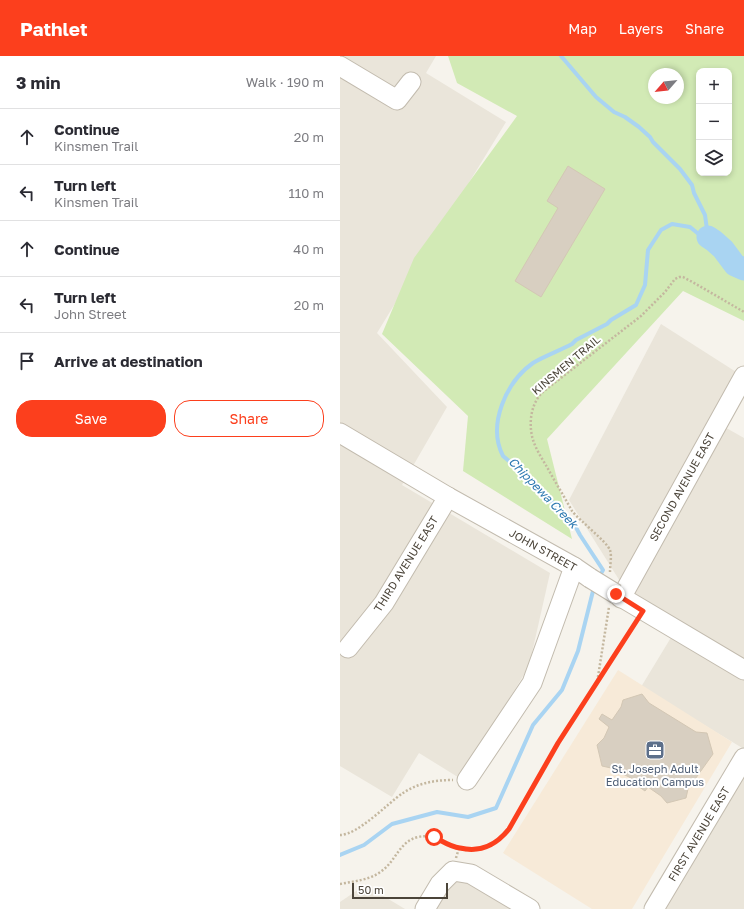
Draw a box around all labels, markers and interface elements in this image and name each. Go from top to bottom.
text: Pathlet [20,17,88,40]
text: Map [568,20,597,37]
text: Layers [619,20,663,37]
text: Share [685,20,724,37]
north arrow [648,68,684,104]
map controls [696,68,732,176]
button: + [696,68,732,104]
text: 3 min [16,72,60,93]
text: Walk · 190 m [246,74,324,90]
button: − [696,104,732,140]
text: Continue [54,120,120,138]
icon: ahead [16,126,38,148]
text: 20 m [294,129,324,145]
text: Kinsmen Trail [54,138,138,154]
button: layers [696,140,732,176]
text: Turn left [54,176,116,194]
icon: left [16,182,38,204]
text: 110 m [289,185,324,201]
text: Kinsmen Trail [54,194,138,210]
icon: ahead [16,238,38,260]
text: Continue [54,240,120,258]
text: 40 m [293,241,324,257]
text: Turn left [54,288,116,306]
icon: left [16,294,38,316]
text: 20 m [294,297,324,313]
text: John Street [54,306,127,322]
street label: KINSMEN TRAIL [529,332,603,397]
icon: arrive [16,350,38,372]
text: Arrive at destination [54,352,203,370]
button: Save [16,400,166,437]
button: Share [174,400,324,437]
street label: SECOND AVENUE EAST [646,430,717,543]
water label: Chippewa Creek [506,454,582,532]
street label: THIRD AVENUE EAST [371,513,440,614]
street label: JOHN STREET [507,526,579,574]
route end [607,585,625,603]
office icon: St. Joseph Adult Education Campus [644,739,666,761]
place label: St. Joseph Adult Education Campus [606,762,704,788]
street label: FIRST AVENUE EAST [665,784,732,883]
route start [425,828,443,846]
scale bar [352,881,448,900]
text: 50 m [358,883,384,896]

